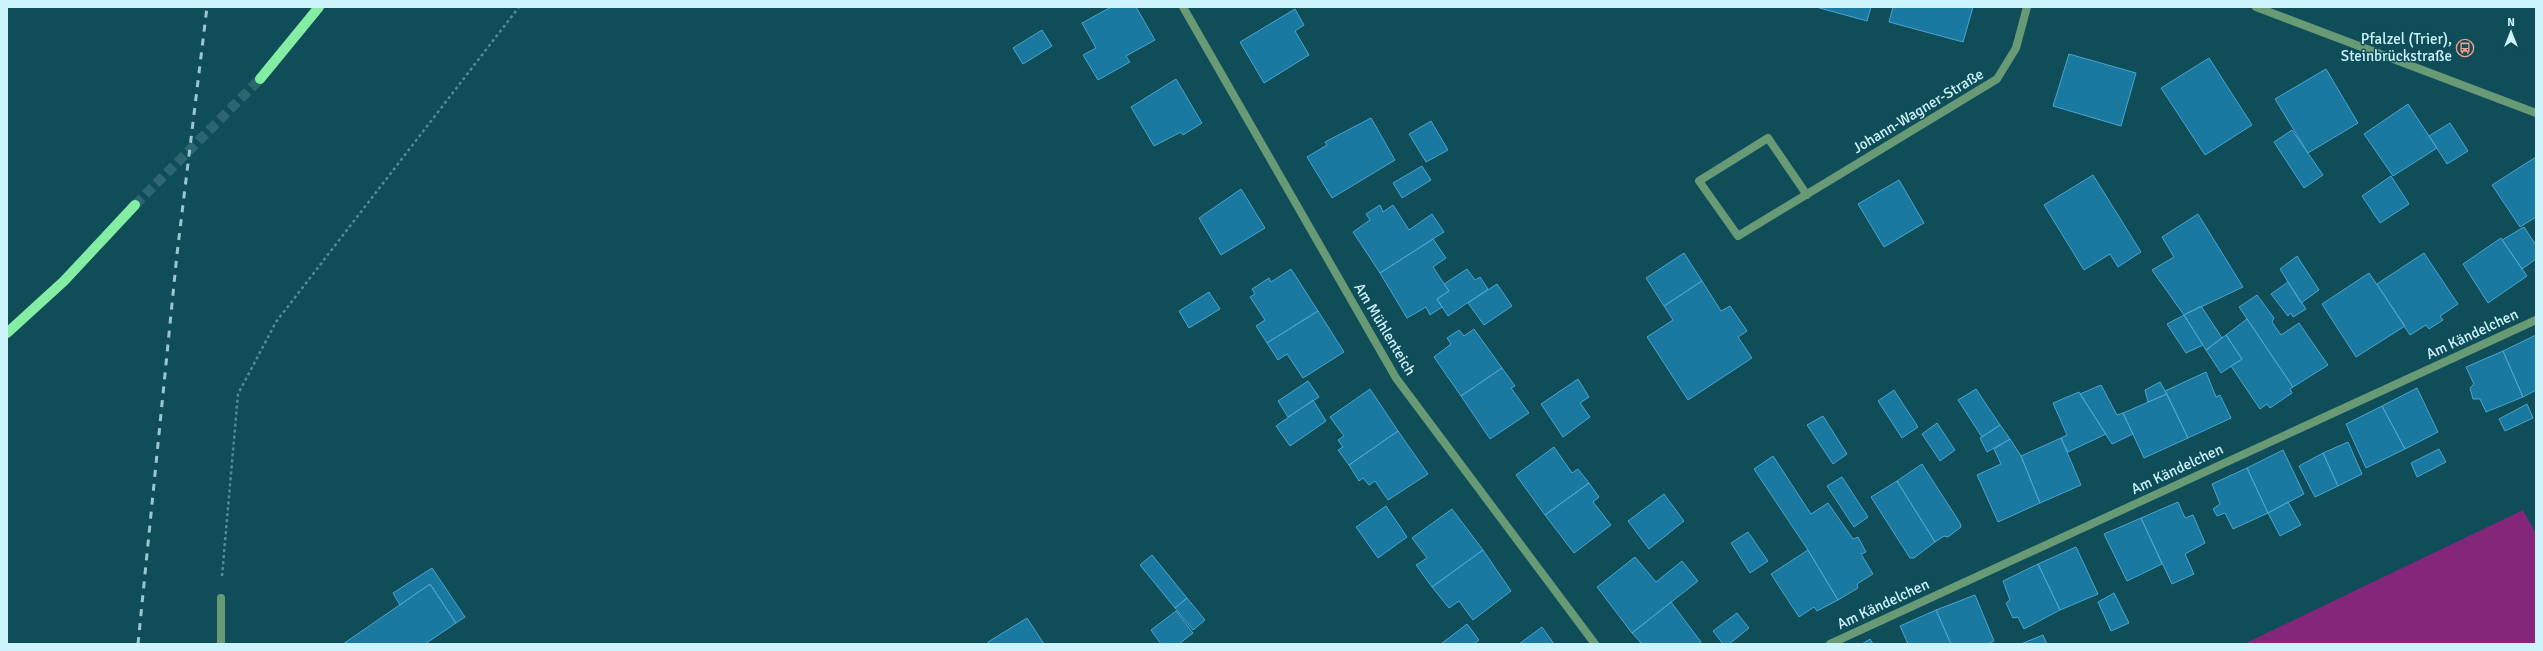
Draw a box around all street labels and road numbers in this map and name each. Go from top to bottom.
street label: Johann-Wagner-Straße [1849,65,1987,157]
street label: Am Mühlenteich [1350,279,1420,379]
street label: Am Kändelchen [2423,305,2521,363]
street label: Am Kändelchen [2128,440,2226,498]
street label: Am Kändelchen [1834,575,1932,633]

